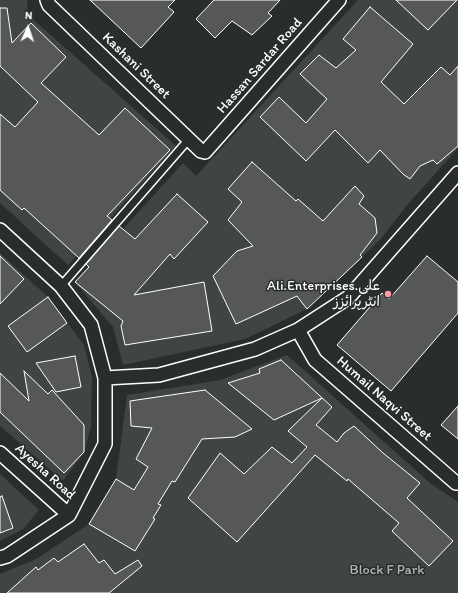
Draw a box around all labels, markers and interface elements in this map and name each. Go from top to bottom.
north arrow [8,8,48,48]
text: N [25,9,33,22]
street label: Hassan Sardar Road [214,15,306,117]
street label: Kashani Street [98,29,174,103]
place label: Ali.Enterprises.علی انٹرپرائزز [267,278,380,310]
marker: Ali.Enterprises.علی انٹرپرائزز [383,289,393,299]
street label: Humail Naqvi Street [333,353,435,445]
street label: Ayesha Road [11,440,79,504]
park label: Block F Park [350,562,424,578]

